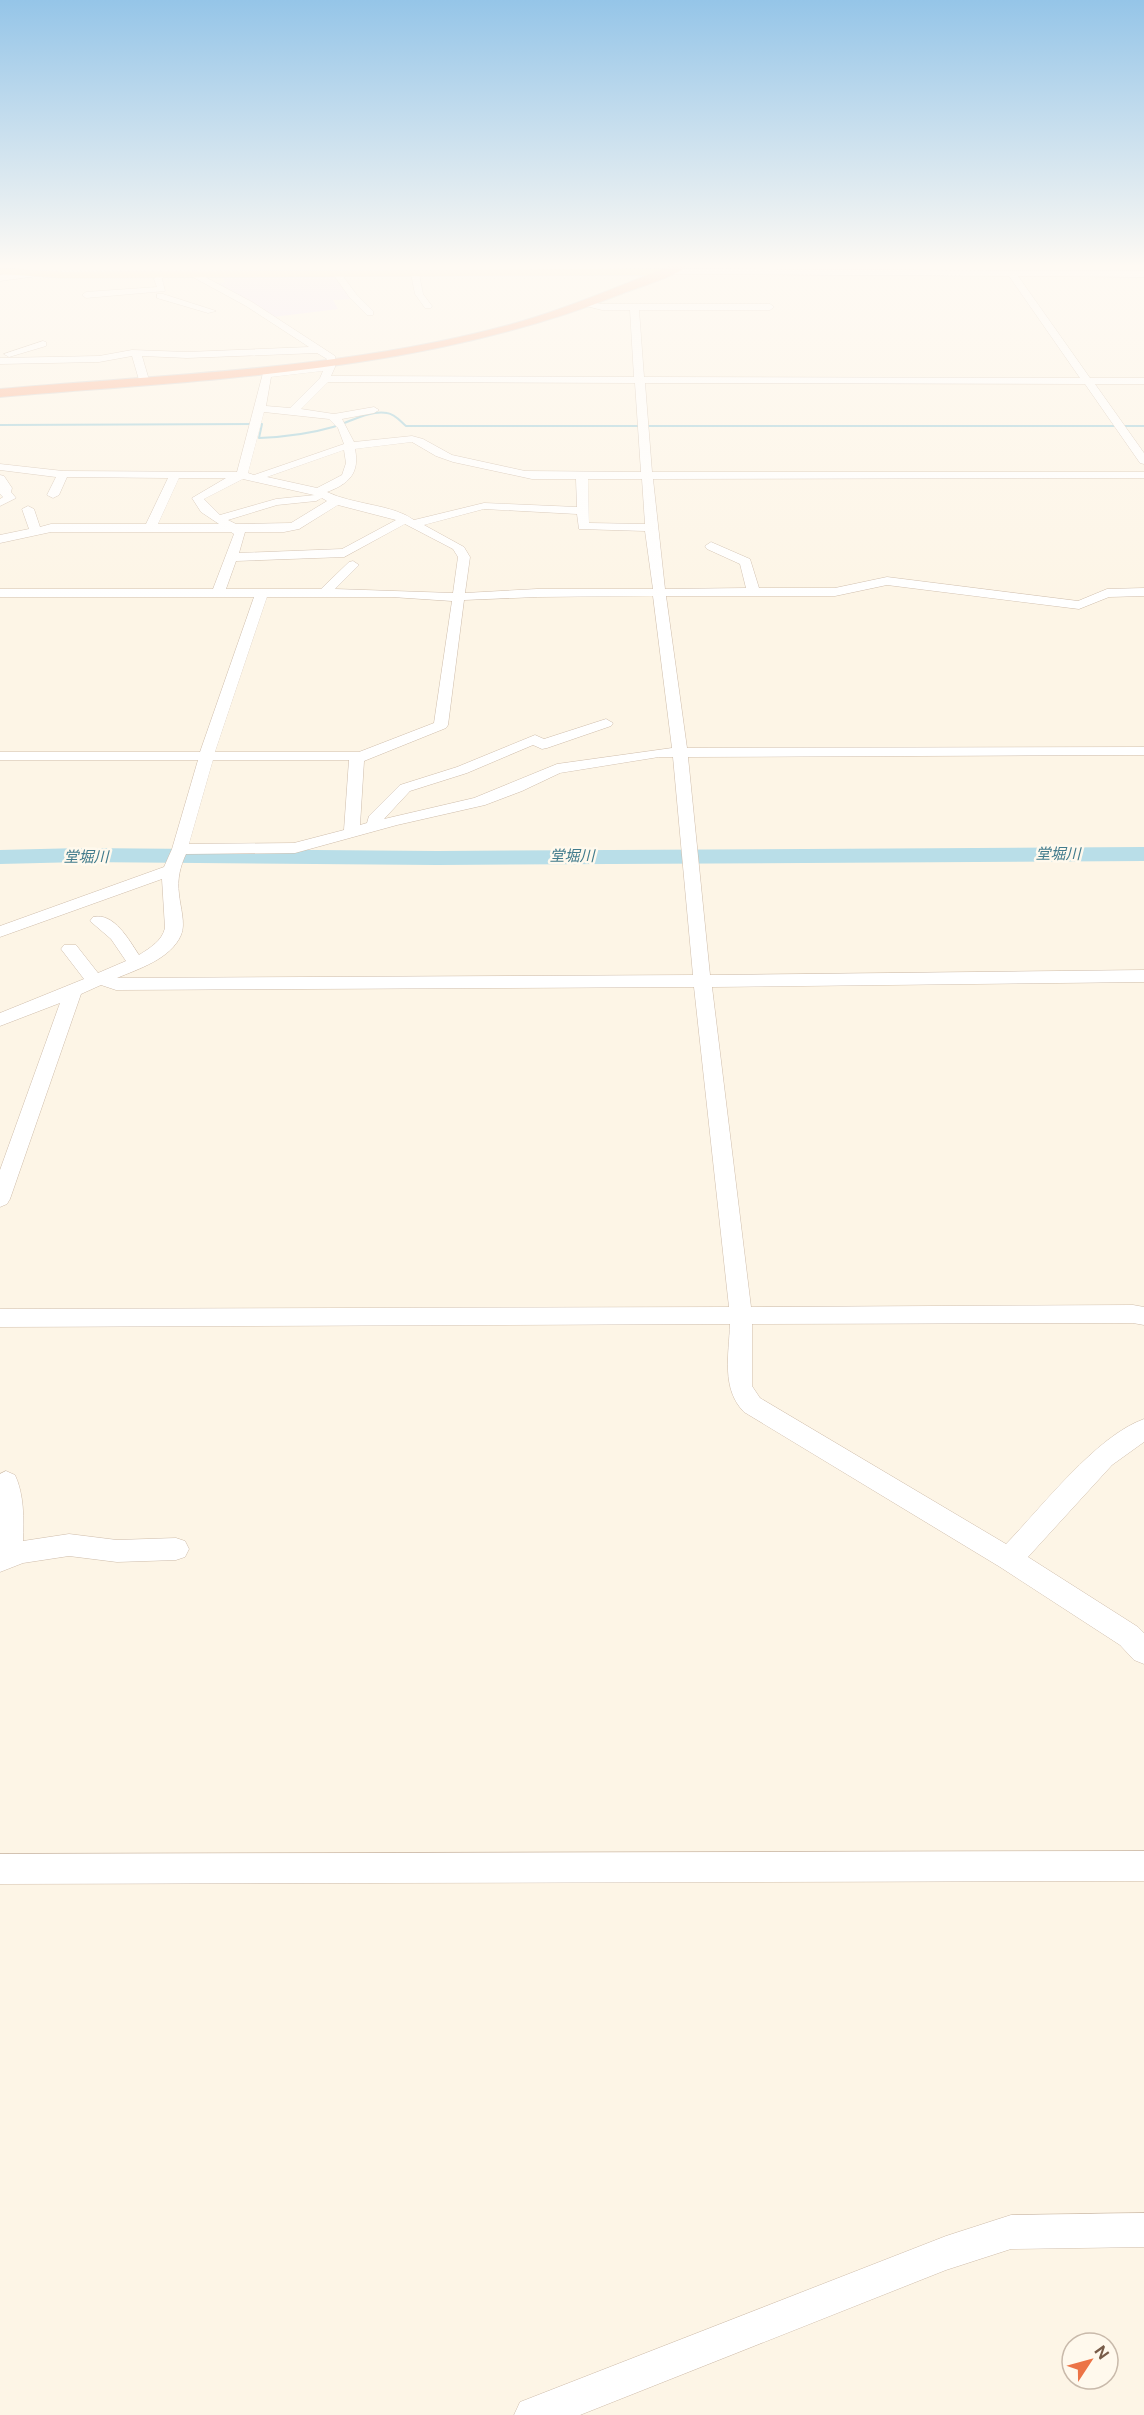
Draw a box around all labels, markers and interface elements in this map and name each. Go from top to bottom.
water label: 堂堀川 [1035,845,1082,862]
water label: 堂堀川 [549,847,596,864]
water label: 堂堀川 [63,848,110,865]
north arrow [1060,2331,1120,2391]
text: N [1090,2342,1113,2363]

